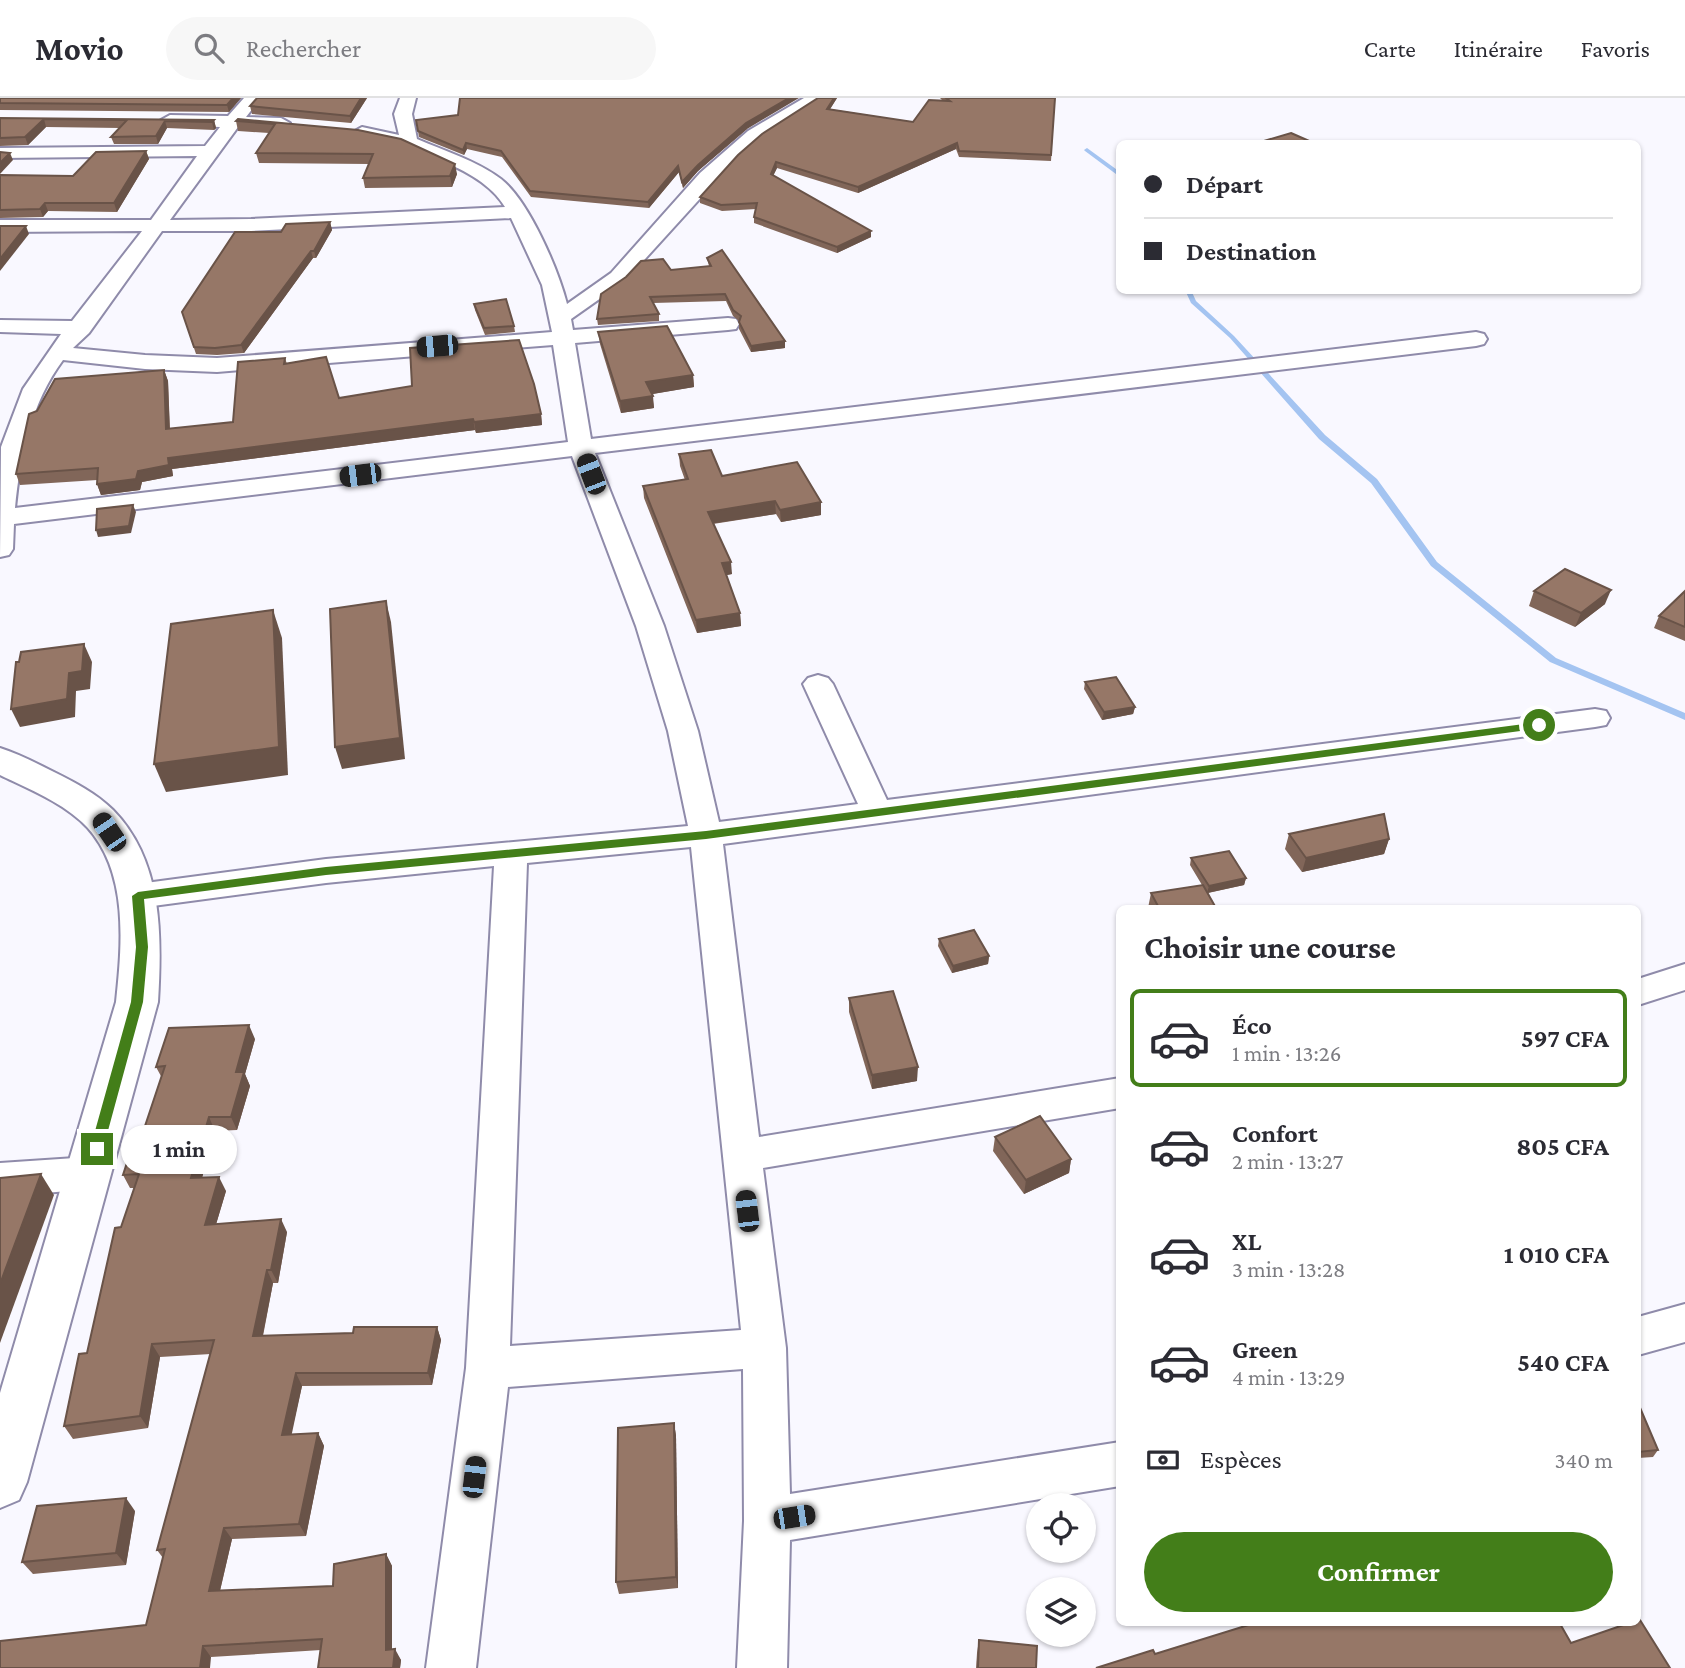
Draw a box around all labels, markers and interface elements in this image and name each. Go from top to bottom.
search box [166,17,656,80]
icon: search [190,29,228,67]
text: Movio [35,30,124,67]
text: Rechercher [246,34,361,63]
text: Carte [1364,35,1416,62]
text: Itinéraire [1454,35,1543,62]
text: Favoris [1581,35,1650,62]
text: Départ [1186,170,1263,199]
text: Destination [1186,237,1317,266]
car [416,334,459,358]
car [574,451,609,497]
car [338,462,383,488]
route start [1523,709,1555,741]
car [89,809,130,855]
text: Choisir une course [1144,929,1396,965]
icon: car [1148,1007,1211,1070]
text: Éco [1232,1011,1272,1040]
text: 597 CFA [1521,1024,1609,1053]
text: 1 min · 13:26 [1232,1040,1341,1066]
icon: car [1148,1115,1211,1178]
text: Confort [1232,1119,1318,1148]
callout: 1 min [122,1124,237,1174]
text: 805 CFA [1516,1132,1609,1161]
route end [81,1133,113,1165]
text: 1 min [153,1136,205,1162]
text: 2 min · 13:27 [1232,1148,1343,1174]
car [735,1189,760,1233]
icon: car [1148,1223,1211,1286]
text: XL [1232,1227,1261,1256]
text: 1 010 CFA [1504,1240,1609,1269]
text: 3 min · 13:28 [1232,1256,1345,1282]
icon: car [1148,1331,1211,1394]
text: Green [1232,1335,1298,1364]
text: 540 CFA [1517,1348,1609,1377]
text: 4 min · 13:29 [1232,1364,1346,1390]
icon: cash [1144,1441,1182,1479]
text: Espèces [1200,1445,1282,1474]
text: 340 m [1555,1447,1613,1473]
car [462,1455,487,1499]
map controls [1026,1493,1096,1647]
button: locate [1026,1493,1096,1563]
car [772,1503,817,1531]
button: Confirmer [1144,1532,1613,1612]
button: layers [1026,1577,1096,1647]

